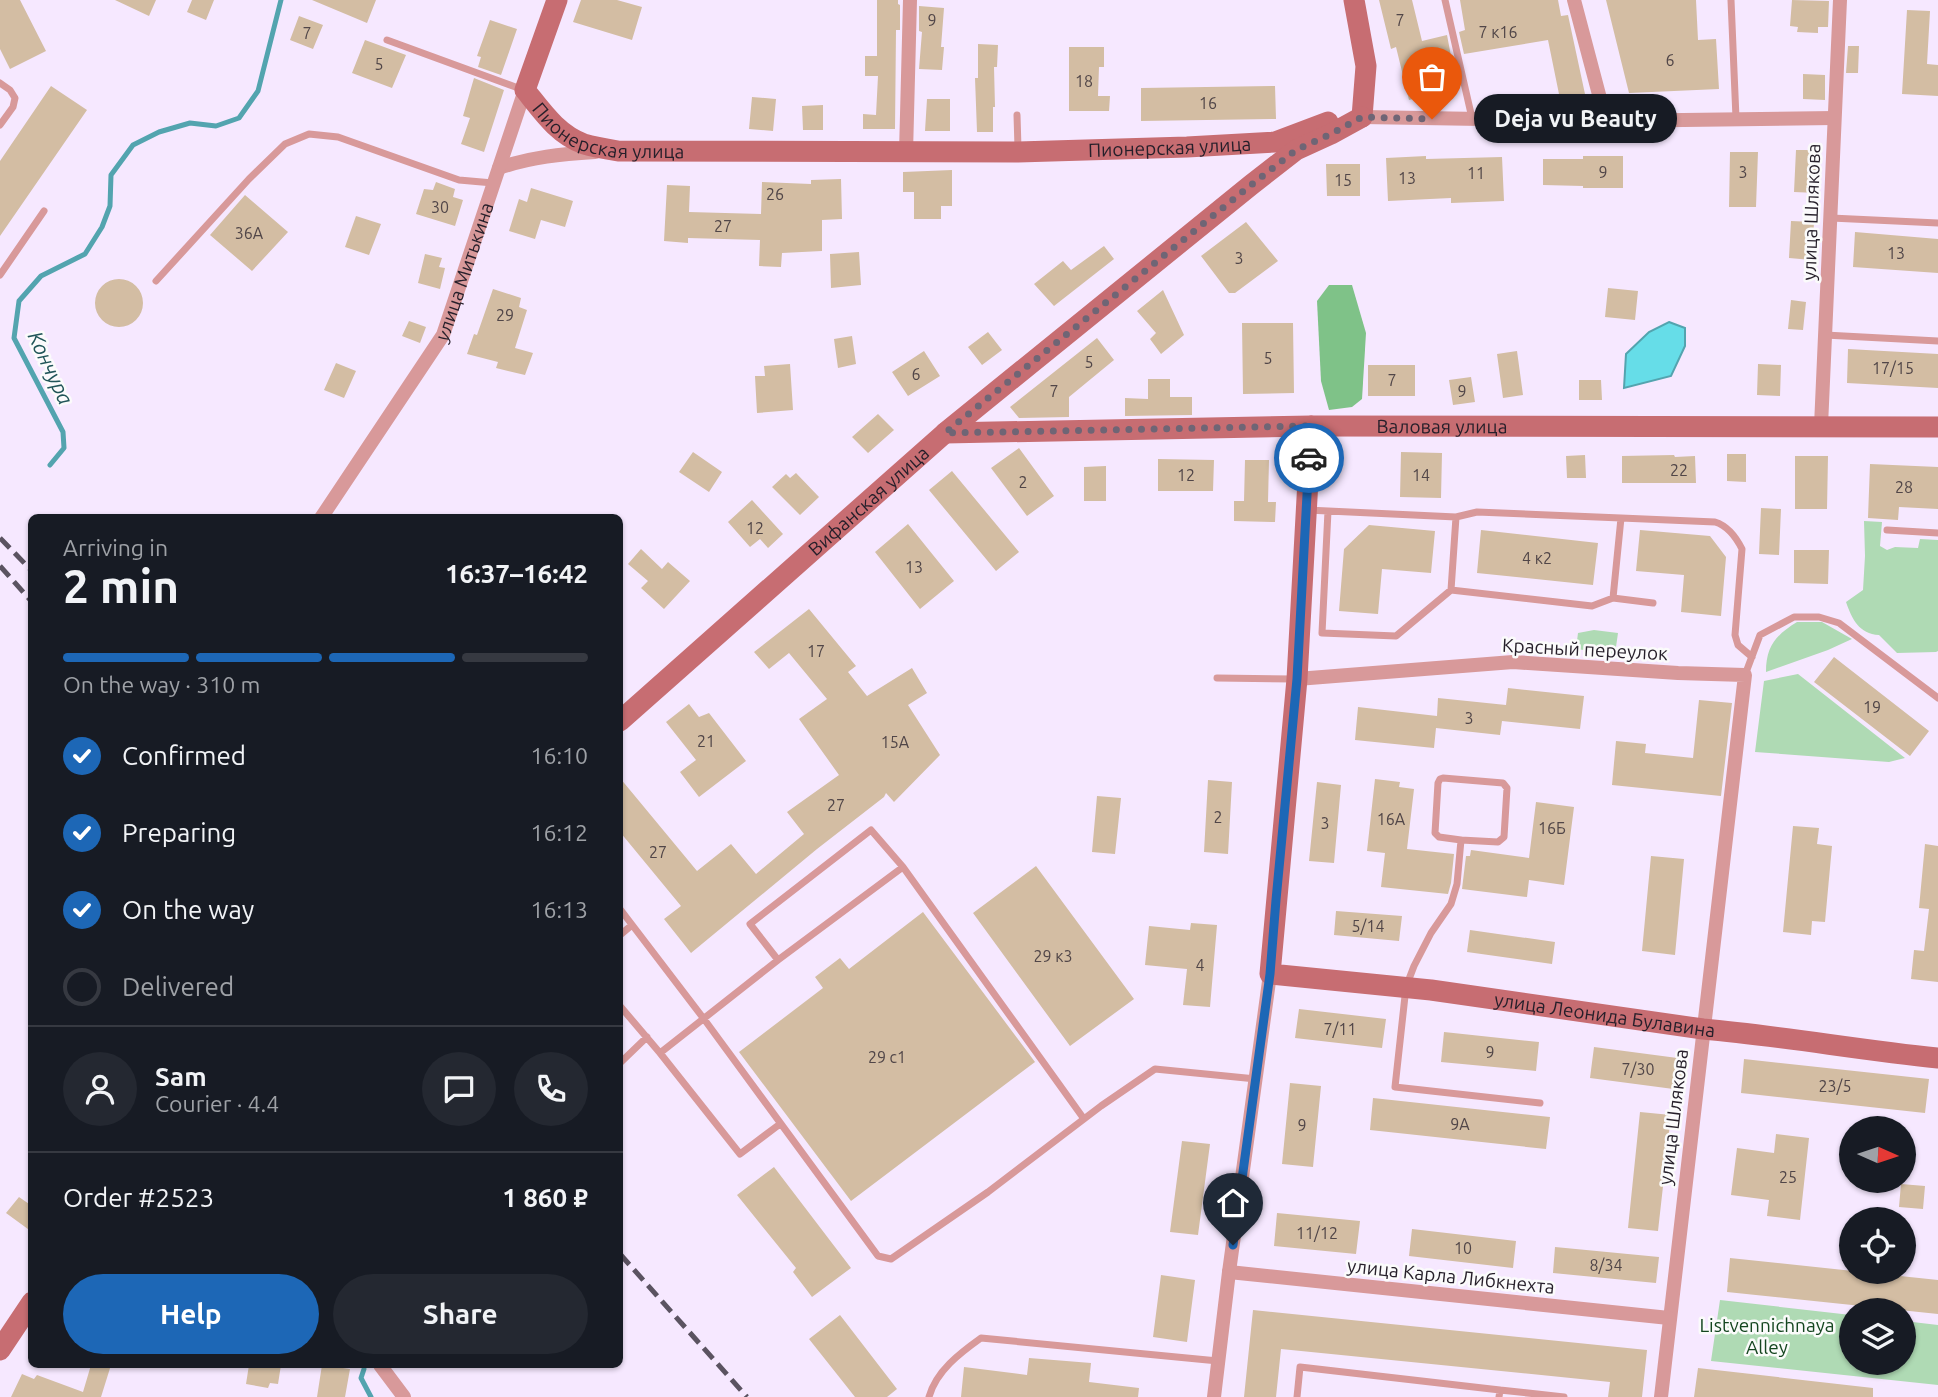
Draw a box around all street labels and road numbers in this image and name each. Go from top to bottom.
street label: Пионерская улица [528,98,684,162]
street label: Пионерская улица [1088,132,1252,161]
street label: улица Шлякова [1798,143,1824,281]
street label: улица Митькина [431,199,498,345]
street label: Валовая улица [1376,415,1507,437]
street label: Вифанская улица [804,442,933,560]
street label: Красный переулок [1502,634,1669,664]
street label: улица Леонида Булавина [1493,988,1716,1041]
street label: улица Шлякова [1654,1048,1692,1186]
street label: улица Карла Либкнехта [1346,1254,1556,1298]

